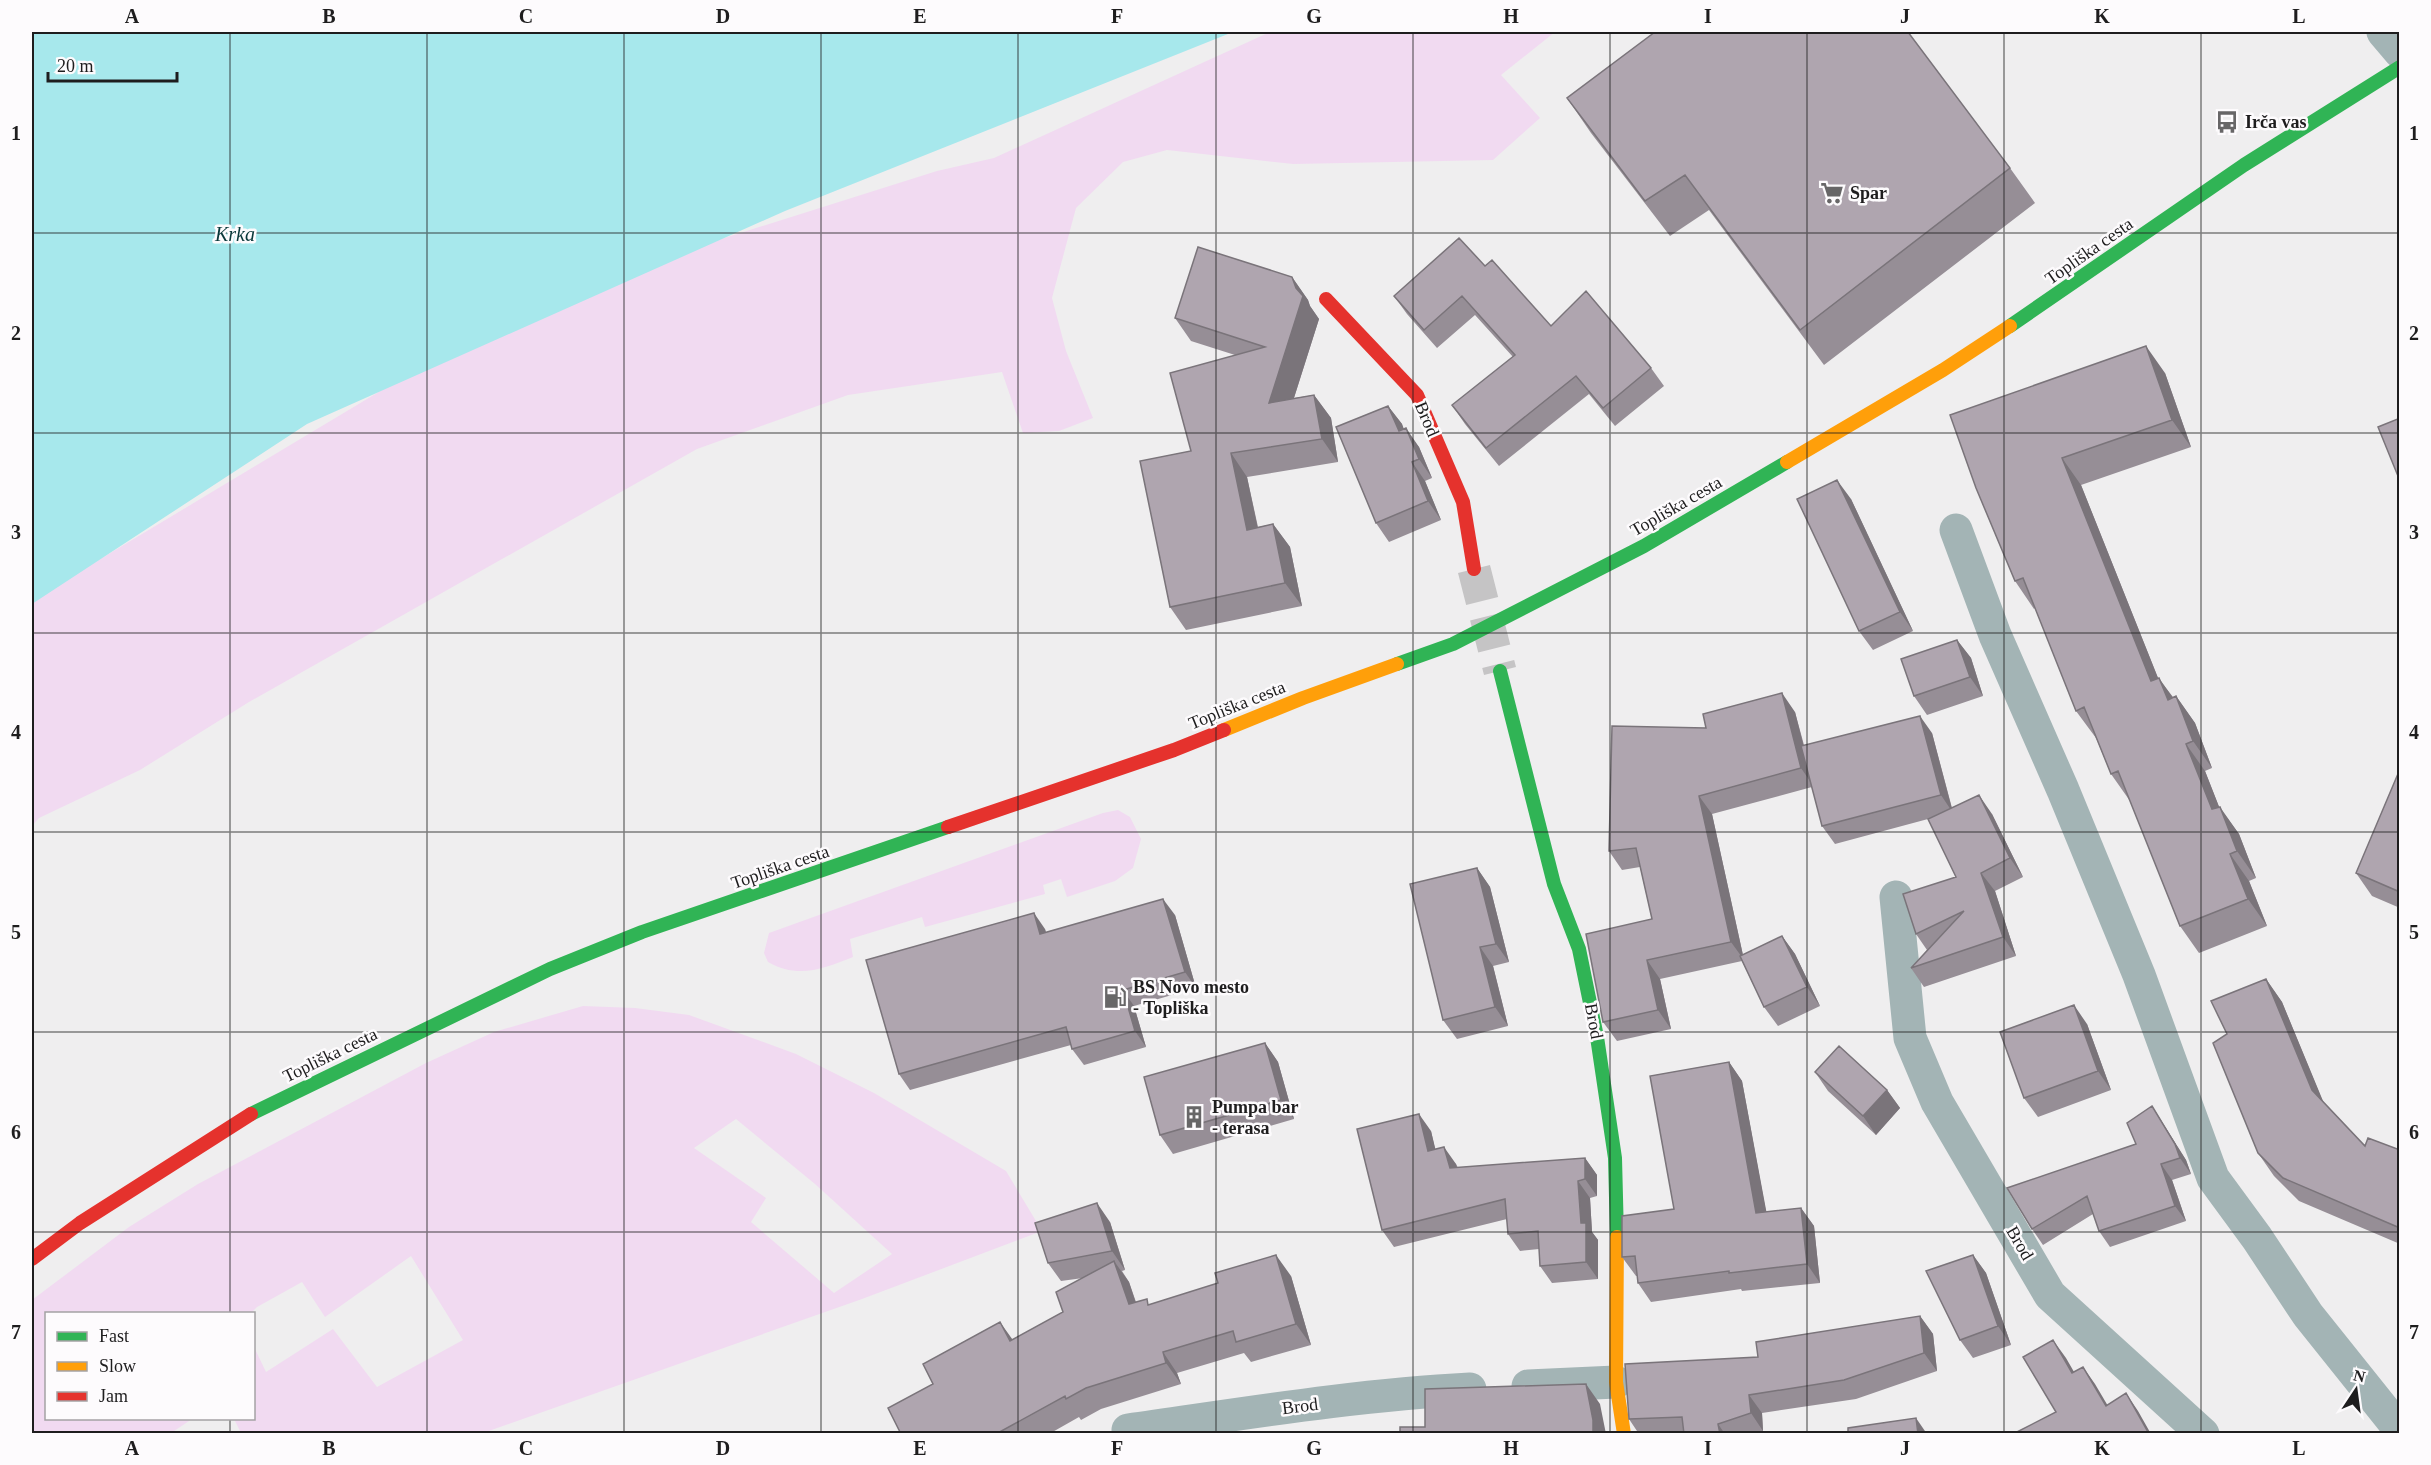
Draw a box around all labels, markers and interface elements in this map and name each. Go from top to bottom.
text: A [125,5,140,27]
text: B [322,5,336,27]
text: C [519,5,533,27]
text: D [716,5,730,27]
text: E [913,5,927,27]
text: F [1111,5,1123,27]
text: G [1306,5,1322,27]
text: H [1503,5,1519,27]
text: I [1704,5,1712,27]
text: J [1900,5,1910,27]
text: K [2094,5,2110,27]
text: L [2292,5,2306,27]
scale bar [48,45,177,83]
text: 20 m [57,56,94,76]
bus stop icon: Irča vas [2214,109,2240,135]
place label: Irča vas [2245,112,2307,132]
text: 1 [11,122,21,144]
text: 1 [2409,122,2419,144]
supermarket icon: Spar [1819,180,1845,206]
place label: Spar [1850,183,1887,203]
street label: Topliška cesta [2041,213,2137,289]
water label: Krka [214,223,255,245]
text: 2 [11,322,21,344]
text: 2 [2409,322,2419,344]
street label: Brod [1411,399,1443,439]
street label: Topliška cesta [1627,472,1725,540]
text: 3 [11,521,21,543]
text: 3 [2409,521,2419,543]
street label: Topliška cesta [1186,677,1288,733]
text: 4 [11,721,21,743]
text: 4 [2409,721,2419,743]
street label: Topliška cesta [728,841,832,893]
text: 5 [11,921,21,943]
text: 5 [2409,921,2419,943]
place label: BS Novo mesto - Topliška [1133,977,1249,1018]
fuel station icon: BS Novo mesto - Topliška [1102,984,1128,1010]
street label: Brod [1581,1001,1607,1041]
street label: Topliška cesta [280,1024,380,1086]
place label: Pumpa bar - terasa [1212,1097,1299,1138]
building icon: Pumpa bar - terasa [1181,1104,1207,1130]
text: 6 [11,1121,21,1143]
text: 6 [2409,1121,2419,1143]
street label: Brod [2002,1222,2038,1264]
legend [45,1312,255,1420]
text: 7 [11,1321,21,1343]
text: 7 [2409,1321,2419,1343]
text: Fast [99,1326,129,1346]
text: Slow [99,1356,136,1376]
north arrow [2326,1360,2386,1420]
text: N [2352,1366,2367,1386]
text: Jam [99,1386,128,1406]
street label: Brod [1281,1394,1319,1418]
text: A [125,1437,140,1459]
text: B [322,1437,336,1459]
text: C [519,1437,533,1459]
text: D [716,1437,730,1459]
text: E [913,1437,927,1459]
text: F [1111,1437,1123,1459]
text: G [1306,1437,1322,1459]
text: H [1503,1437,1519,1459]
text: I [1704,1437,1712,1459]
text: J [1900,1437,1910,1459]
text: K [2094,1437,2110,1459]
text: L [2292,1437,2306,1459]

